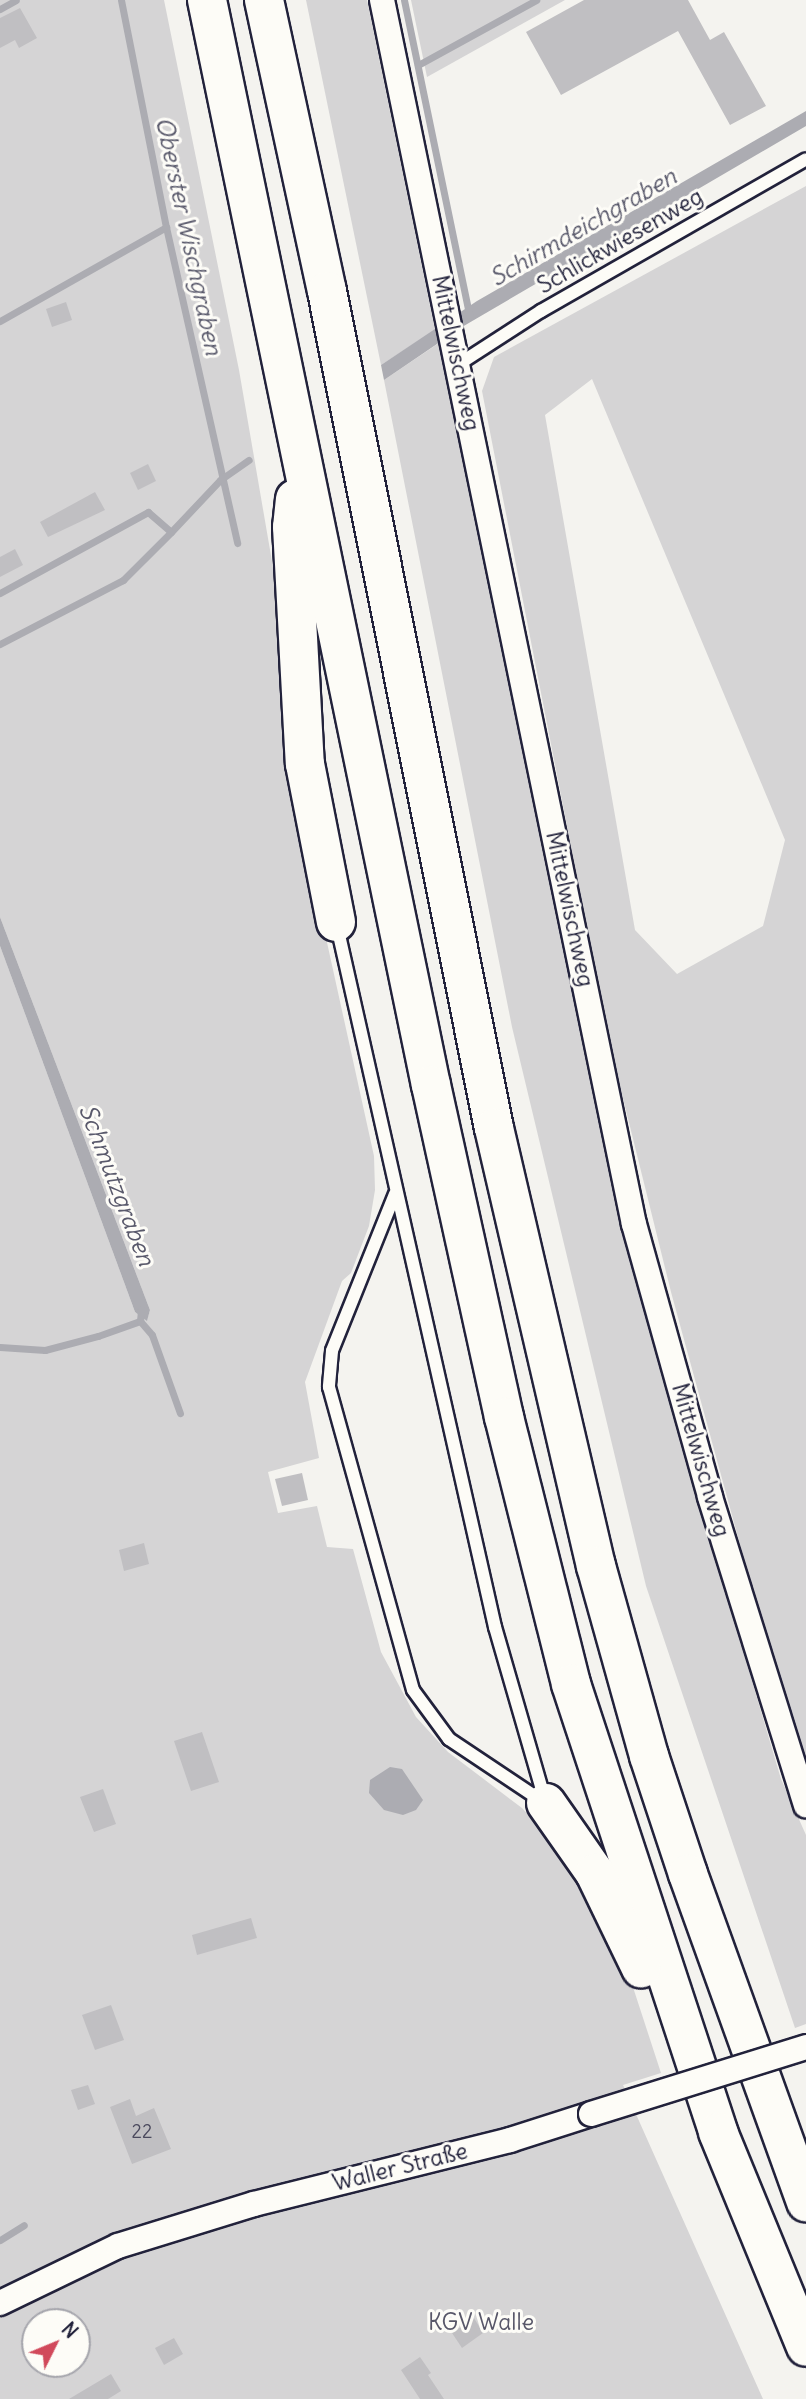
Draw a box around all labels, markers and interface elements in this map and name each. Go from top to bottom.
water label: Oberster Wischgraben [150,114,228,358]
water label: Schirmdeichgraben [485,162,681,292]
street label: Schlickwiesenweg [532,182,708,300]
street label: Mittelwischweg [426,273,486,433]
street label: Mittelwischweg [540,829,600,989]
water label: Schmutzgraben [73,1100,161,1270]
street label: Mittelwischweg [666,1380,736,1540]
house number: 22 [132,2121,152,2143]
street label: Waller Straße [330,2137,470,2197]
north arrow [21,2308,91,2378]
park label: KGV Walle [428,2308,534,2336]
text: N [57,2317,83,2343]

